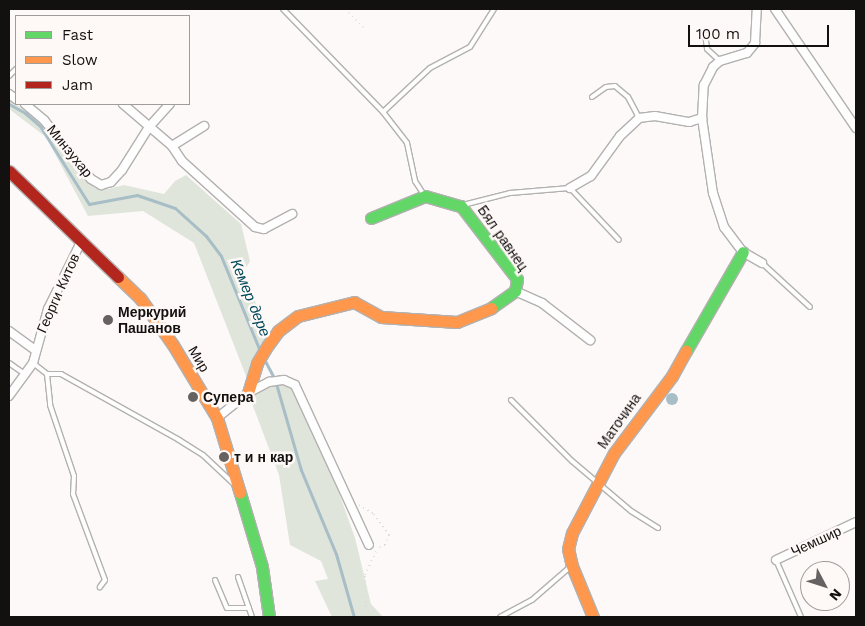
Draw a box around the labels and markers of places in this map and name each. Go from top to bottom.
place label: Меркурий Пашанов [118,304,186,336]
marker: Меркурий Пашанов [102,314,114,326]
place label: Супера [203,389,253,405]
marker: Супера [187,391,199,403]
place label: т и н кар [234,449,293,465]
marker: т и н кар [218,451,230,463]

